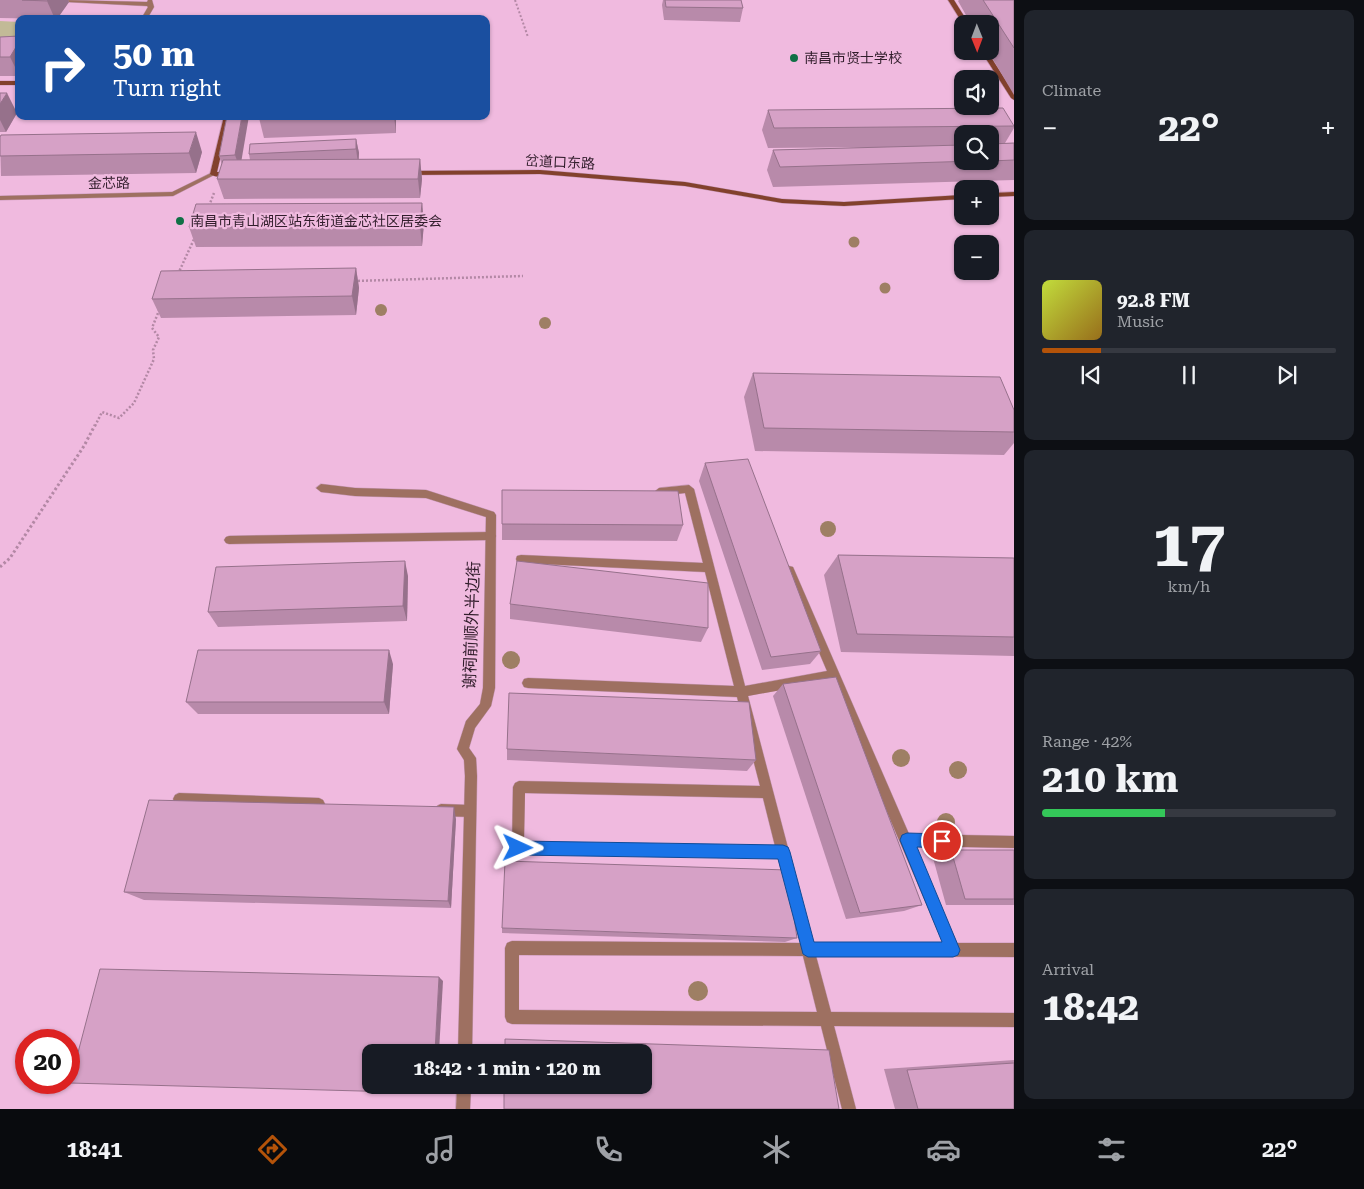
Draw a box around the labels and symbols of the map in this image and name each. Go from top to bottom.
north arrow [954,15,999,60]
place label: 南昌市贤士学校 [804,50,902,66]
marker: 南昌市贤士学校 [788,52,800,64]
street label: 岔道口东路 [525,152,595,172]
street label: 金芯路 [88,175,130,191]
place label: 南昌市青山湖区站东街道金芯社区居委会 [190,213,442,229]
marker: 南昌市青山湖区站东街道金芯社区居委会 [174,215,186,227]
street label: 谢祠前顺外半边街 [460,561,483,689]
pin [921,820,963,862]
position arrow [491,821,543,873]
speed limit sign: 20 [15,1029,80,1094]

